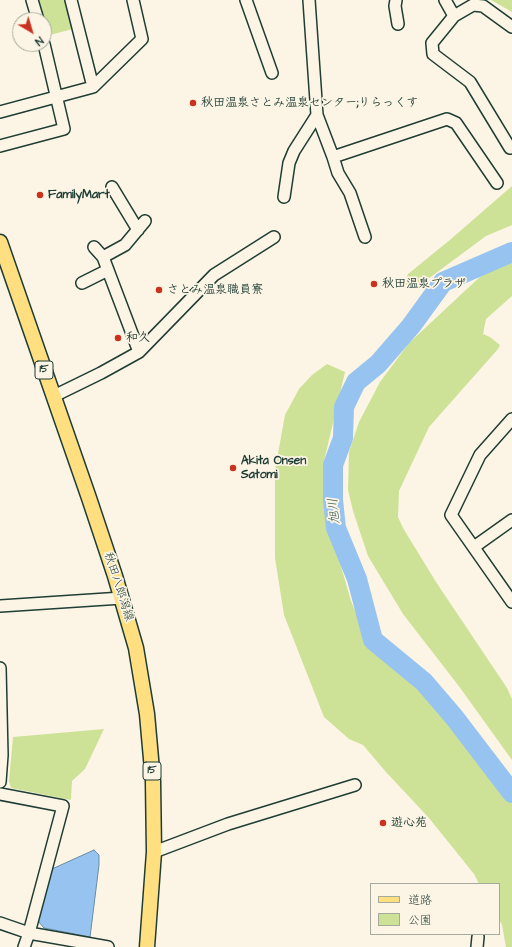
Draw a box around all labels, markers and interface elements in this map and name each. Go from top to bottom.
north arrow [12,12,52,52]
text: N [32,33,46,49]
place label: 秋田温泉さとみ温泉センター;りらっくす [201,96,418,110]
marker: 秋田温泉さとみ温泉センター;りらっくす [188,98,198,108]
place label: FamilyMart [48,188,110,202]
marker: FamilyMart [35,190,45,200]
place label: 秋田温泉プラザ [382,277,466,291]
marker: 秋田温泉プラザ [369,279,379,289]
place label: さとみ温泉職員寮 [167,283,263,297]
marker: さとみ温泉職員寮 [154,285,164,295]
place label: 和久 [126,331,150,345]
marker: 和久 [113,333,123,343]
road number: 15 [35,361,53,379]
place label: Akita Onsen Satomi [241,454,306,482]
marker: Akita Onsen Satomi [228,463,238,473]
water label: 旭川 [326,497,344,525]
street label: 秋田八郎潟線 [100,551,136,623]
road number: 15 [143,762,161,780]
place label: 遊心苑 [391,816,427,830]
marker: 遊心苑 [378,818,388,828]
legend [370,883,500,935]
text: 道路 [408,892,432,909]
text: 公園 [408,912,432,929]

